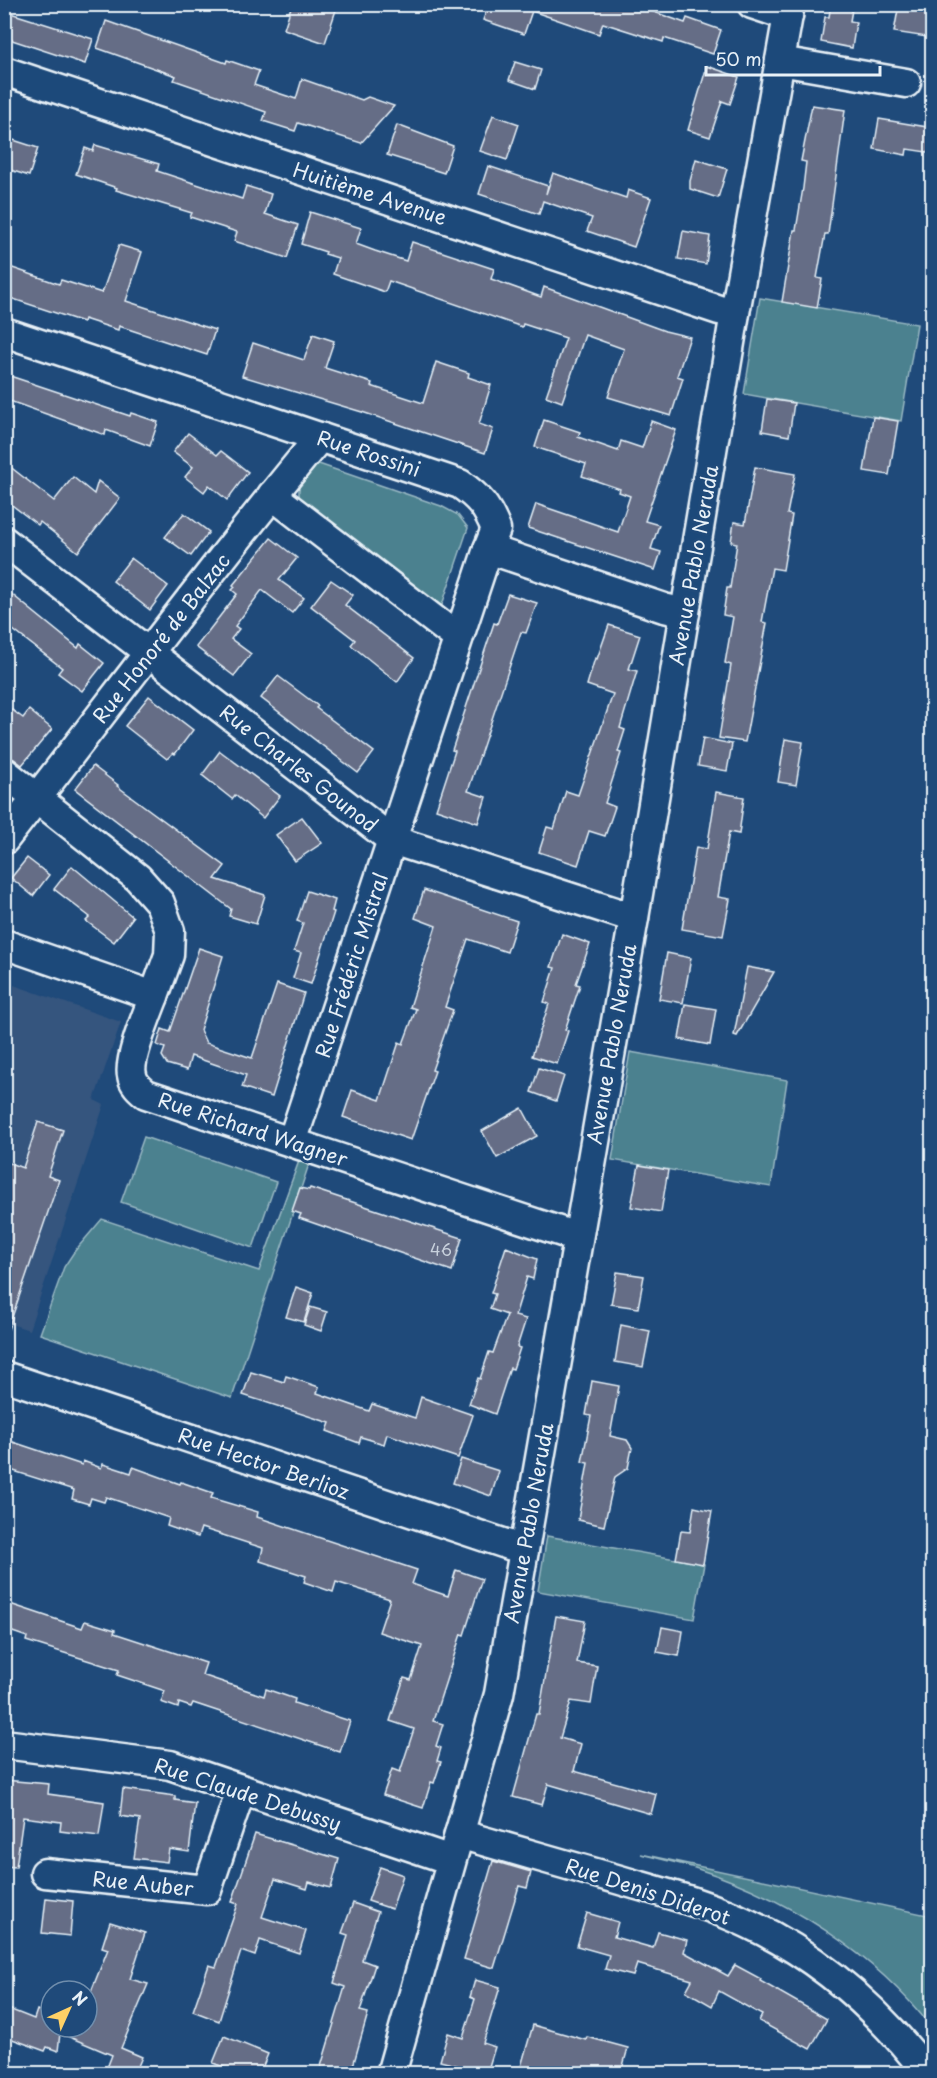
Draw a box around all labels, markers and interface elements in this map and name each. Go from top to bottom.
scale bar [706,39,880,77]
text: 50 m [715,45,762,72]
street label: Huitième Avenue [289,154,451,232]
street label: Rue Rossini [313,422,425,484]
street label: Avenue Pablo Neruda [661,462,726,668]
street label: Rue Honoré de Balzac [85,547,237,729]
street label: Rue Charles Gounod [214,697,384,839]
street label: Rue Frédéric Mistral [307,869,395,1061]
street label: Avenue Pablo Neruda [579,941,644,1147]
street label: Rue Richard Wagner [154,1084,352,1174]
house number: 46 [430,1237,452,1261]
street label: Rue Hector Berlioz [174,1420,354,1506]
street label: Avenue Pablo Neruda [496,1420,561,1626]
street label: Rue Claude Debussy [151,1750,345,1838]
street label: Rue Denis Diderot [562,1850,734,1932]
street label: Rue Auber [91,1863,196,1903]
north arrow [39,1979,99,2039]
text: N [67,1985,93,2011]

